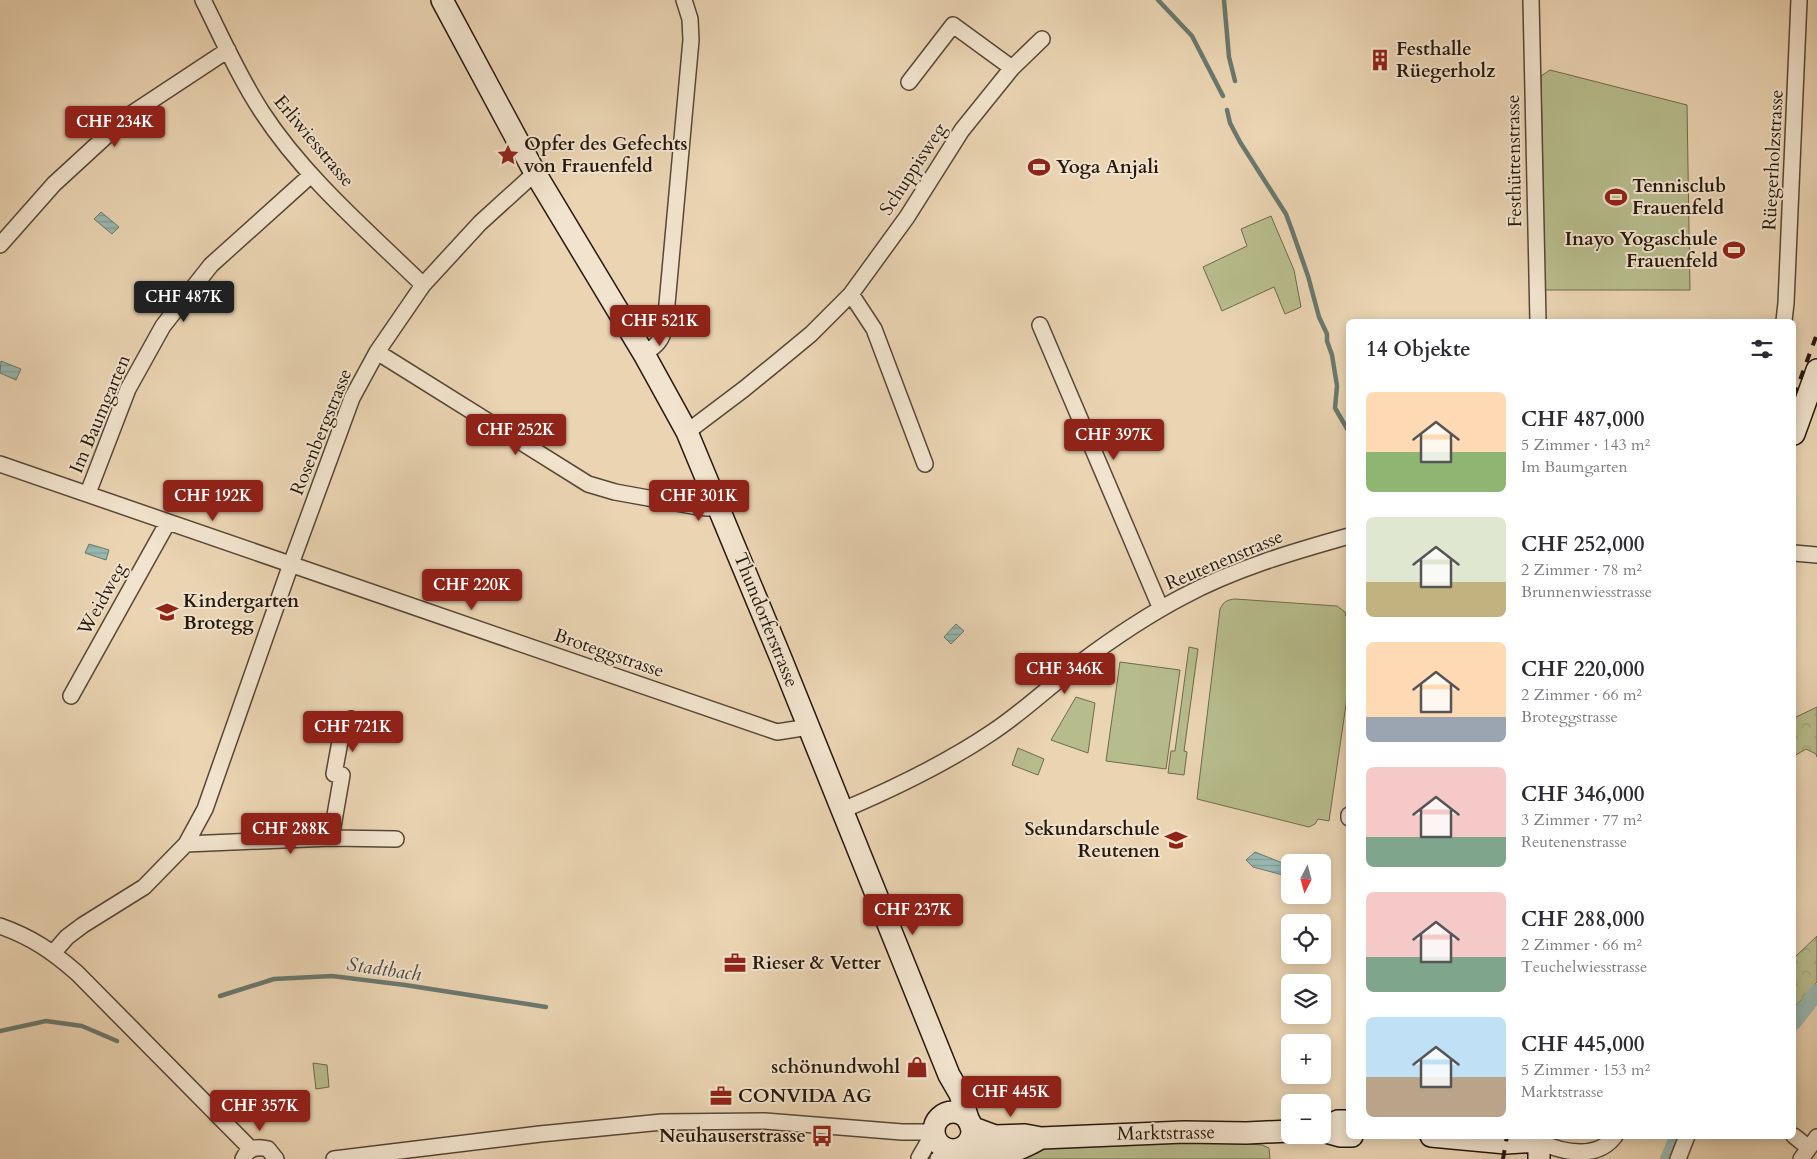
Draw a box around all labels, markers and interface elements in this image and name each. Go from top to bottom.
place label: Festhalle Rüegerholz [1396,36,1496,84]
building icon: Festhalle Rüegerholz [1367,47,1393,73]
street label: Erliwiesstrasse [268,89,360,193]
street label: Rüegerholzstrasse [1756,89,1790,231]
street label: Festhüttenstrasse [1500,94,1528,228]
pin: CHF 234K [63,106,167,148]
text: CHF 234K [76,111,154,133]
street label: Schuppisweg [873,117,953,220]
place label: Opfer des Gefechts von Frauenfeld [524,131,688,179]
place icon: Opfer des Gefechts von Frauenfeld [495,142,521,168]
sports icon: Yoga Anjali [1026,154,1052,180]
place label: Yoga Anjali [1056,154,1159,180]
place label: Tennisclub Frauenfeld [1632,173,1726,221]
sports icon: Tennisclub Frauenfeld [1603,184,1629,210]
place label: Inayo Yogaschule Frauenfeld [1565,226,1718,274]
sports icon: Inayo Yogaschule Frauenfeld [1721,237,1747,263]
pin: CHF 487K [132,280,236,323]
text: CHF 487K [145,286,223,308]
pin: CHF 521K [608,304,712,347]
text: CHF 521K [621,310,699,332]
text: 14 Objekte [1366,335,1471,364]
icon: filters [1748,335,1776,363]
street label: Im Baumgarten [63,351,137,477]
street label: Rosenbergstrasse [284,365,358,499]
text: CHF 487,000 [1521,405,1645,434]
icon: home [1406,412,1466,472]
pin: CHF 252K [464,414,568,456]
pin: CHF 397K [1062,418,1166,461]
text: CHF 252K [477,419,555,441]
text: CHF 397K [1075,424,1153,446]
text: 5 Zimmer · 143 m² [1521,434,1650,456]
text: Im Baumgarten [1521,456,1628,478]
pin: CHF 192K [161,480,265,522]
pin: CHF 301K [647,480,751,522]
text: CHF 192K [174,485,252,507]
text: CHF 301K [660,485,738,507]
street label: Reutenenstrasse [1161,523,1287,597]
text: CHF 252,000 [1521,530,1645,559]
icon: home [1406,537,1466,597]
street label: Thundorferstrasse [727,549,805,691]
street label: Weidweg [71,558,133,641]
text: 2 Zimmer · 78 m² [1521,559,1642,581]
pin: CHF 220K [420,568,524,611]
text: CHF 220K [433,574,511,596]
text: Brunnenwiesstrasse [1521,581,1652,603]
place label: Kindergarten Brotegg [183,588,300,636]
school or university icon: Kindergarten Brotegg [154,599,180,625]
street label: Broteggstrasse [550,622,668,684]
pin: CHF 346K [1013,652,1117,695]
text: CHF 220,000 [1521,655,1645,684]
text: CHF 346K [1026,658,1104,680]
icon: home [1406,662,1466,722]
text: 2 Zimmer · 66 m² [1521,684,1642,706]
text: Broteggstrasse [1521,706,1618,728]
pin: CHF 721K [301,710,405,753]
text: CHF 721K [314,716,392,738]
text: CHF 346,000 [1521,780,1645,809]
icon: home [1406,787,1466,847]
text: 3 Zimmer · 77 m² [1521,809,1642,831]
pin: CHF 288K [239,812,343,855]
place label: Sekundarschule Reutenen [1024,816,1161,864]
text: CHF 288K [252,818,330,840]
school or university icon: Sekundarschule Reutenen [1163,827,1189,853]
text: Reutenenstrasse [1521,831,1627,853]
north arrow [1281,854,1331,904]
map controls [1281,854,1331,1144]
pin: CHF 237K [861,894,965,936]
text: CHF 237K [874,899,952,921]
text: CHF 288,000 [1521,905,1645,934]
icon: home [1406,912,1466,972]
button: locate [1281,914,1331,964]
text: 2 Zimmer · 66 m² [1521,934,1642,956]
water label: Stadtbach [345,950,423,988]
office icon: Rieser & Vetter [722,950,748,976]
place label: Rieser & Vetter [752,950,881,976]
text: Teuchelwiesstrasse [1521,956,1647,978]
button: layers [1281,974,1331,1024]
text: CHF 445,000 [1521,1030,1645,1059]
button: + [1281,1034,1331,1084]
icon: home [1406,1037,1466,1097]
place label: schönundwohl [771,1054,900,1080]
shop icon: schönundwohl [904,1054,930,1080]
text: 5 Zimmer · 153 m² [1521,1059,1650,1081]
pin: CHF 445K [959,1076,1063,1118]
text: CHF 445K [972,1081,1050,1103]
text: Marktstrasse [1521,1081,1604,1103]
office icon: CONVIDA AG [708,1083,734,1109]
place label: CONVIDA AG [738,1083,872,1109]
pin: CHF 357K [208,1090,312,1132]
button: − [1281,1094,1331,1144]
text: CHF 357K [221,1095,299,1117]
street label: Marktstrasse [1117,1119,1215,1147]
place label: Neuhauserstrasse [659,1123,806,1149]
bus stop icon: Neuhauserstrasse [809,1123,835,1149]

